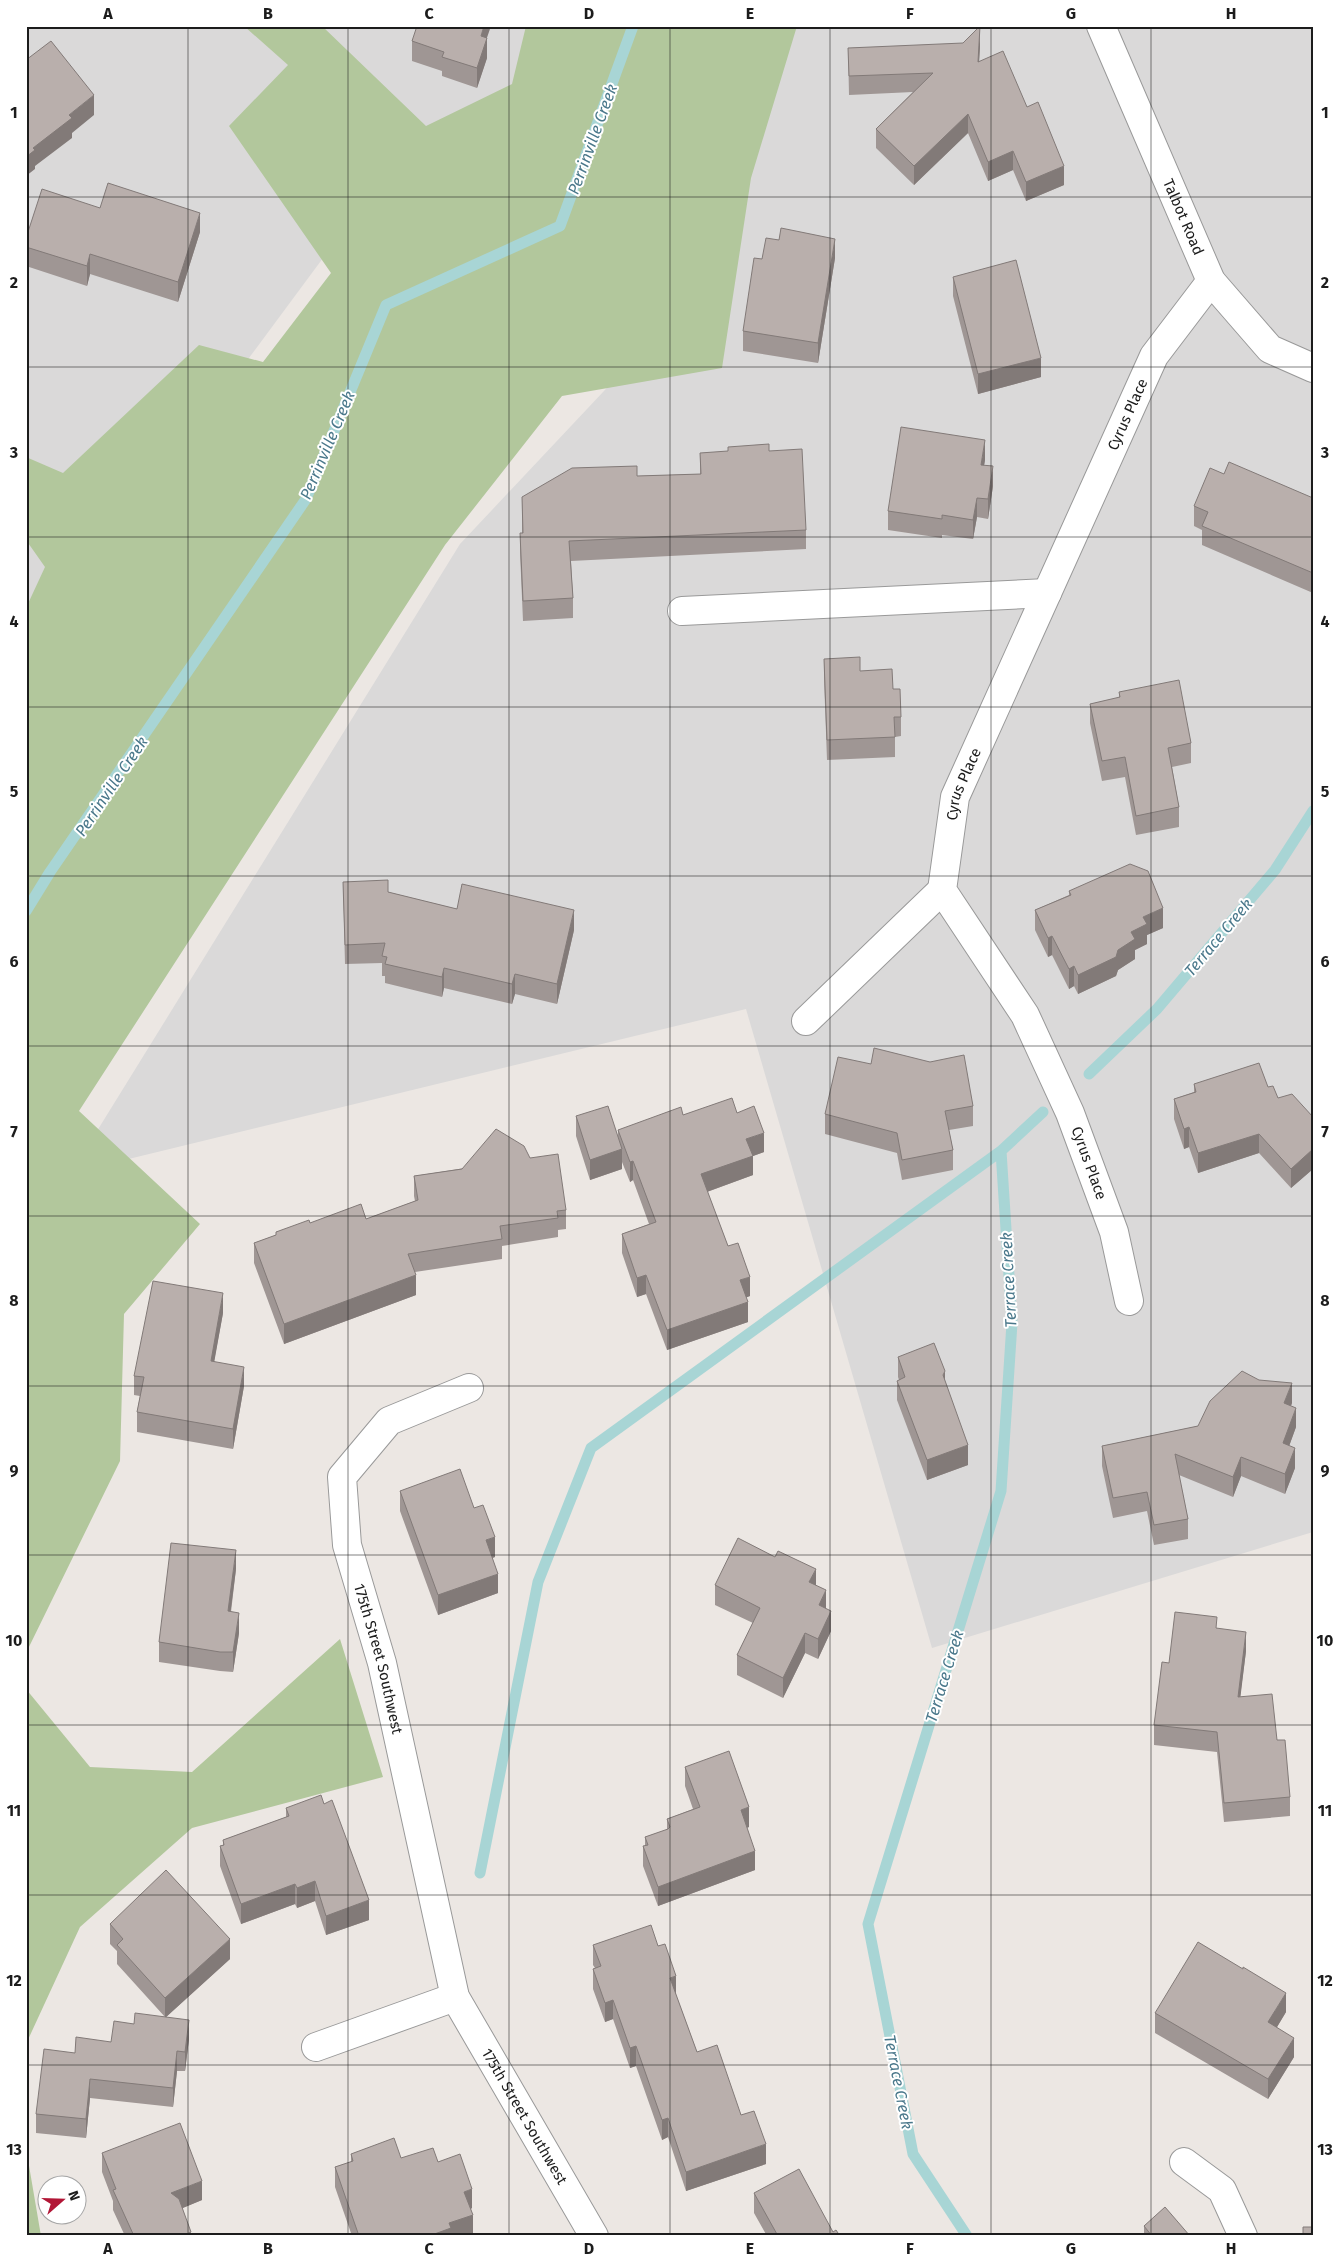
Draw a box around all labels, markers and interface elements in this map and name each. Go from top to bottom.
text: A [102,4,113,23]
text: B [263,4,273,23]
text: C [424,4,434,23]
text: D [584,4,594,23]
text: E [746,4,754,23]
text: F [906,4,914,23]
text: G [1066,4,1076,23]
text: H [1226,4,1236,23]
water label: Perrinville Creek [564,81,621,197]
text: 1 [10,103,18,122]
text: 1 [1321,103,1329,122]
street label: Talbot Road [1159,176,1208,258]
text: 2 [10,273,18,292]
text: 2 [1321,273,1329,292]
street label: Cyrus Place [1104,376,1152,453]
water label: Perrinville Creek [296,388,359,502]
text: 3 [9,443,18,462]
text: 3 [1320,443,1329,462]
text: 4 [9,612,19,631]
text: 4 [1320,612,1330,631]
water label: Perrinville Creek [71,733,152,840]
street label: Cyrus Place [943,745,985,822]
text: 5 [10,782,19,801]
text: 5 [1321,782,1330,801]
water label: Terrace Creek [1180,894,1257,980]
text: 6 [9,952,19,971]
text: 6 [1320,952,1330,971]
text: 7 [10,1122,18,1141]
text: 7 [1321,1122,1329,1141]
street label: Cyrus Place [1067,1124,1111,1202]
water label: Terrace Creek [996,1232,1020,1328]
text: 8 [9,1291,19,1310]
text: 8 [1320,1291,1330,1310]
text: 9 [10,1461,19,1480]
text: 9 [1321,1461,1330,1480]
street label: 175th Street Southwest [350,1582,406,1736]
water label: Terrace Creek [921,1627,968,1725]
text: 10 [6,1631,22,1650]
text: 10 [1317,1631,1333,1650]
text: 11 [7,1801,21,1820]
text: 11 [1318,1801,1332,1820]
text: 12 [6,1971,22,1990]
text: 12 [1317,1971,1333,1990]
water label: Terrace Creek [880,2033,917,2131]
street label: 175th Street Southwest [478,2045,571,2188]
text: 13 [6,2140,22,2159]
text: 13 [1317,2140,1333,2159]
north arrow [38,2174,88,2224]
text: N [64,2188,83,2203]
text: A [102,2239,113,2258]
text: B [263,2239,273,2258]
text: C [424,2239,434,2258]
text: D [584,2239,594,2258]
text: E [746,2239,754,2258]
text: F [906,2239,914,2258]
text: G [1066,2239,1076,2258]
text: H [1226,2239,1236,2258]

